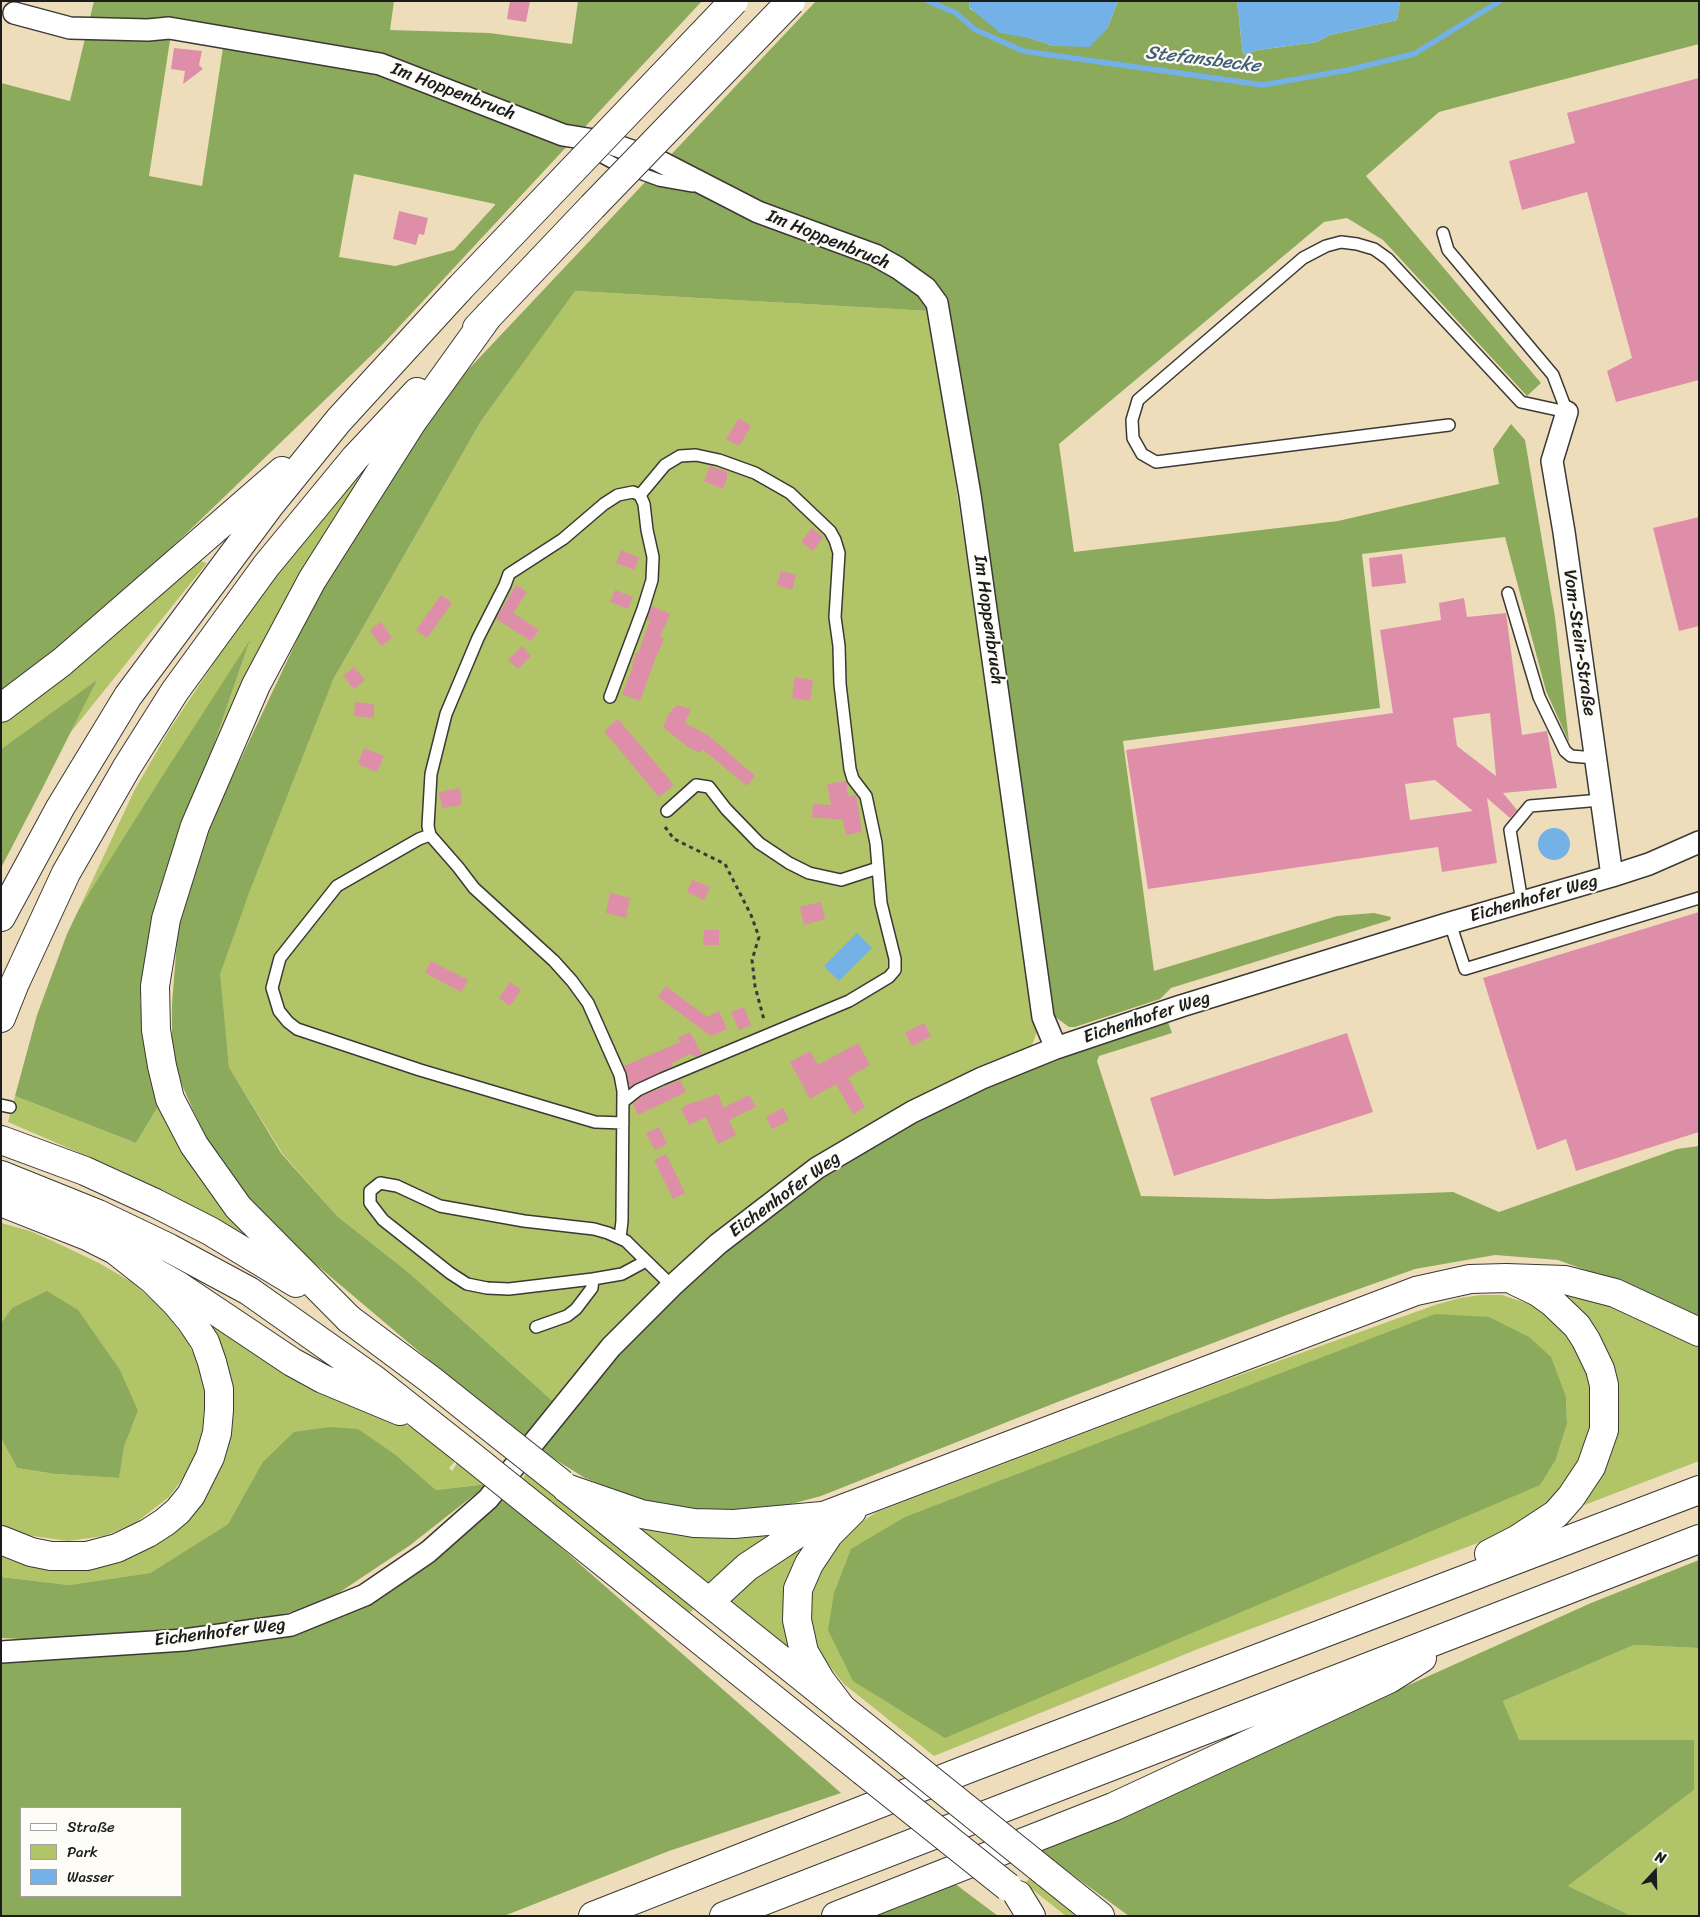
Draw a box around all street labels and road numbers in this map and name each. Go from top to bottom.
street label: Im Hoppenbruch [388,58,518,126]
street label: Im Hoppenbruch [763,205,893,275]
street label: Im Hoppenbruch [968,554,1008,686]
street label: Vom-Stein-Straße [1558,568,1600,718]
street label: Eichenhofer Weg [1468,870,1600,928]
street label: Eichenhofer Weg [1081,987,1213,1049]
street label: Eichenhofer Weg [725,1147,845,1243]
street label: Eichenhofer Weg [153,1614,287,1652]

